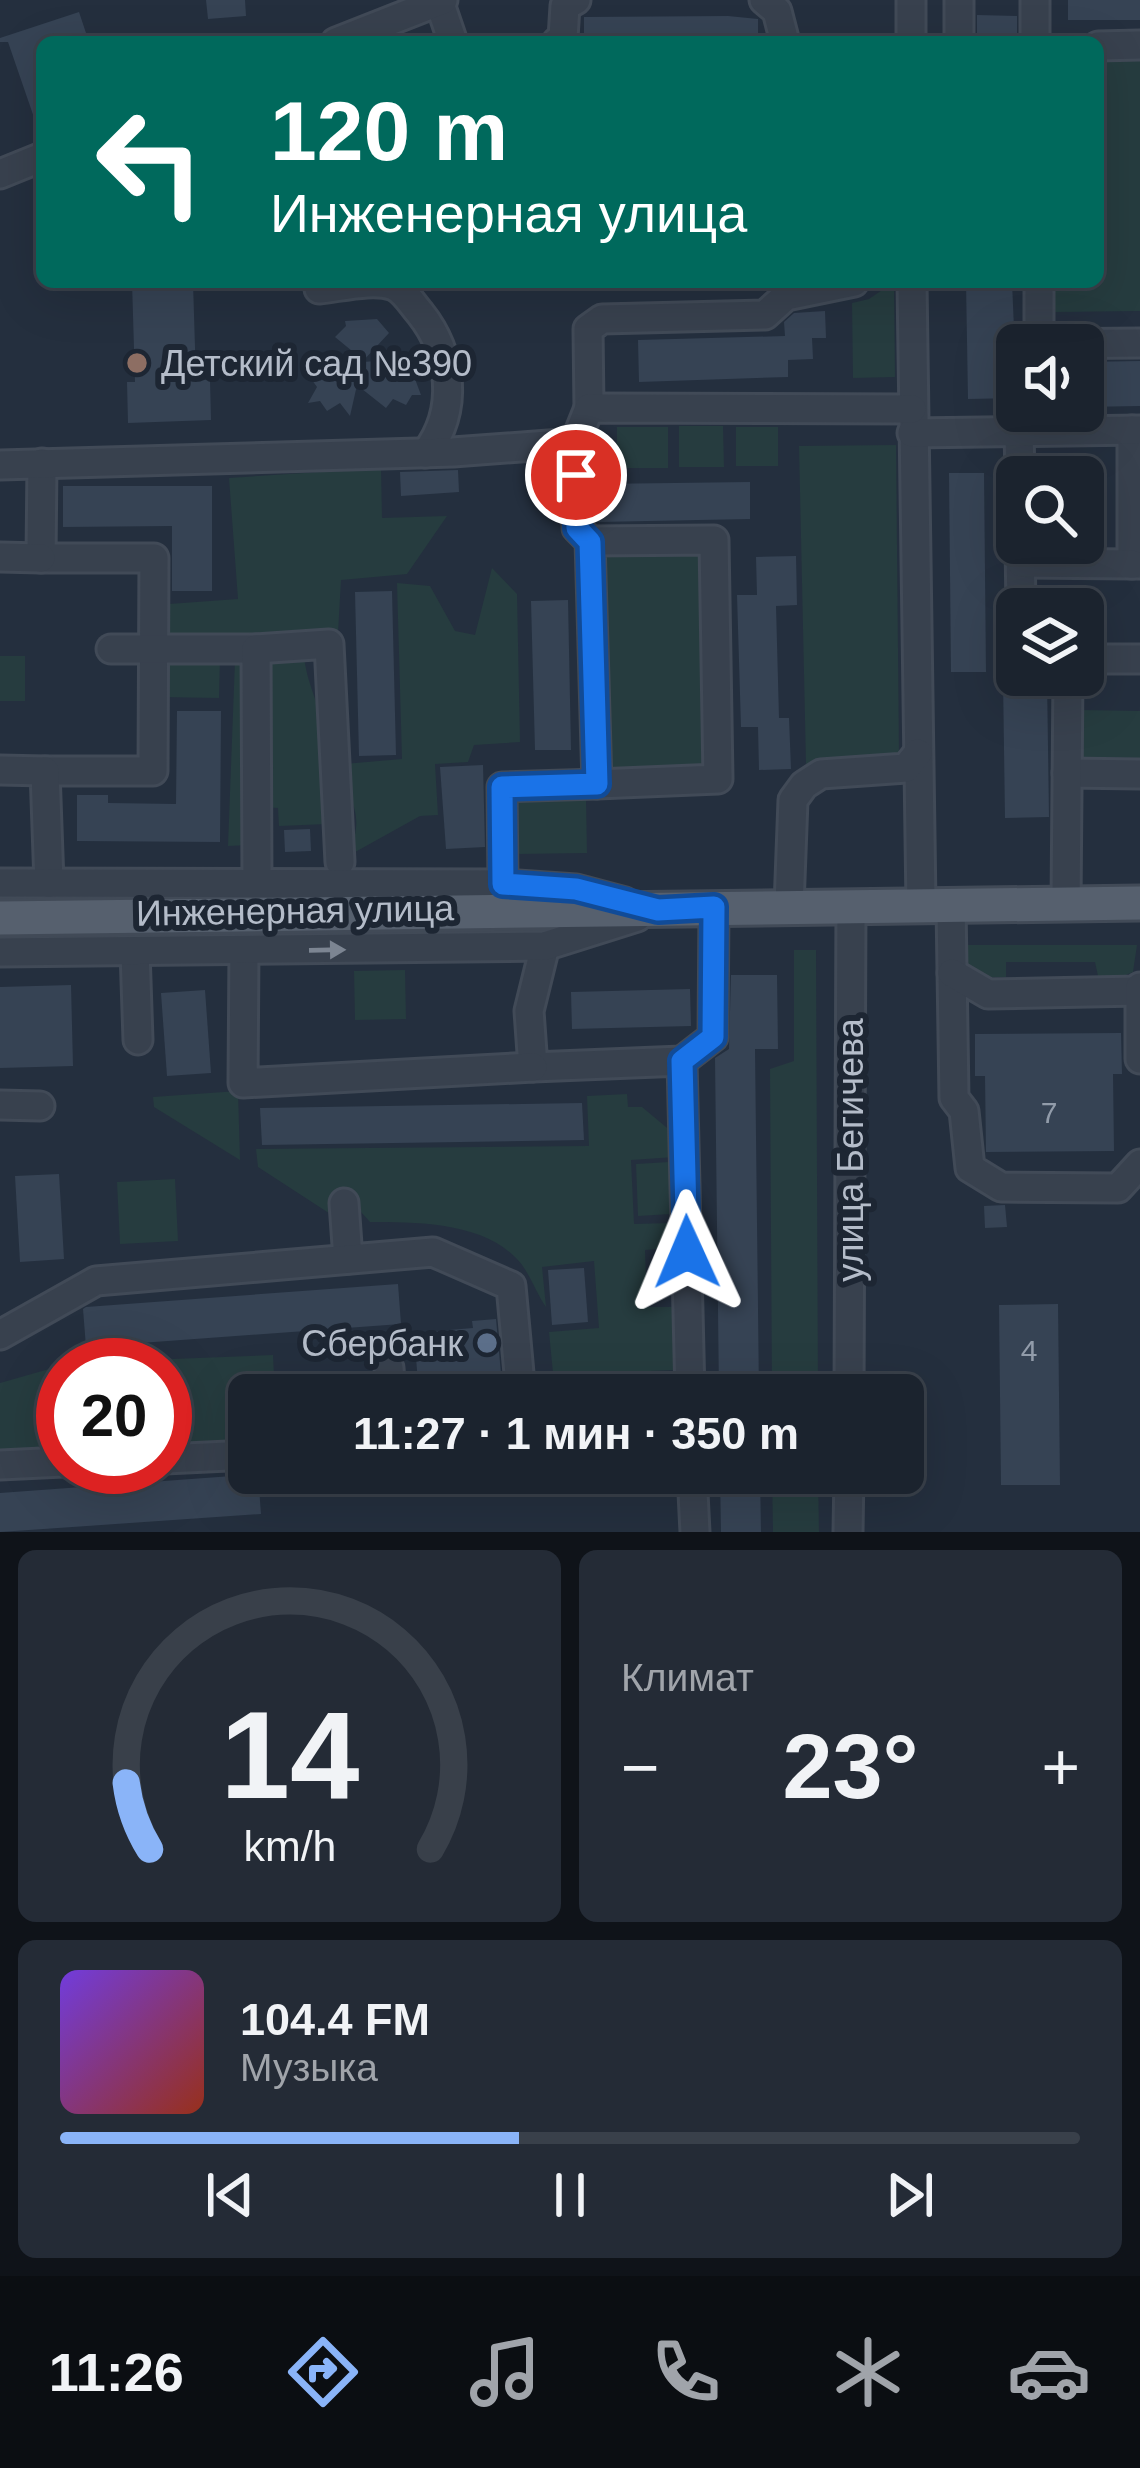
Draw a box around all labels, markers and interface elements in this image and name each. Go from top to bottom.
icon: left [72,84,228,240]
text: 120 m [270,84,508,178]
text: Инженерная улица [270,183,747,243]
map controls [996,324,1104,696]
button: sound [996,324,1104,432]
place label: Детский сад №390 [161,343,472,384]
marker: Детский сад №390 [124,350,150,376]
pin [525,424,627,526]
icon: arrive [543,442,609,508]
button: search [996,456,1104,564]
button: layers [996,588,1104,696]
street label: Инженерная улица [136,887,455,934]
one-way arrow [309,940,347,959]
street label: улица Бегичева [830,1017,871,1282]
house number: 7 [1041,1096,1057,1129]
position arrow [624,1189,750,1315]
place label: Сбербанк [301,1323,463,1364]
marker: Сбербанк [474,1330,500,1356]
house number: 4 [1021,1334,1037,1367]
speed limit sign: 20 [36,1338,192,1494]
text: 11:27 · 1 мин · 350 m [353,1408,799,1459]
text: Климат [621,1656,754,1699]
text: 14 [220,1685,359,1824]
text: 23° [782,1717,919,1817]
text: − [621,1730,660,1804]
text: + [1041,1730,1080,1804]
text: km/h [243,1822,336,1870]
text: 104.4 FM [240,1994,430,2045]
text: Музыка [240,2046,378,2089]
icon: previous [197,2162,263,2228]
icon: pause [537,2162,603,2228]
icon: next [877,2162,943,2228]
icon: directions [281,2330,365,2414]
icon: music [463,2330,547,2414]
icon: phone [644,2330,728,2414]
icon: climate [826,2330,910,2414]
icon: car [1007,2330,1091,2414]
text: 11:26 [49,2342,184,2402]

